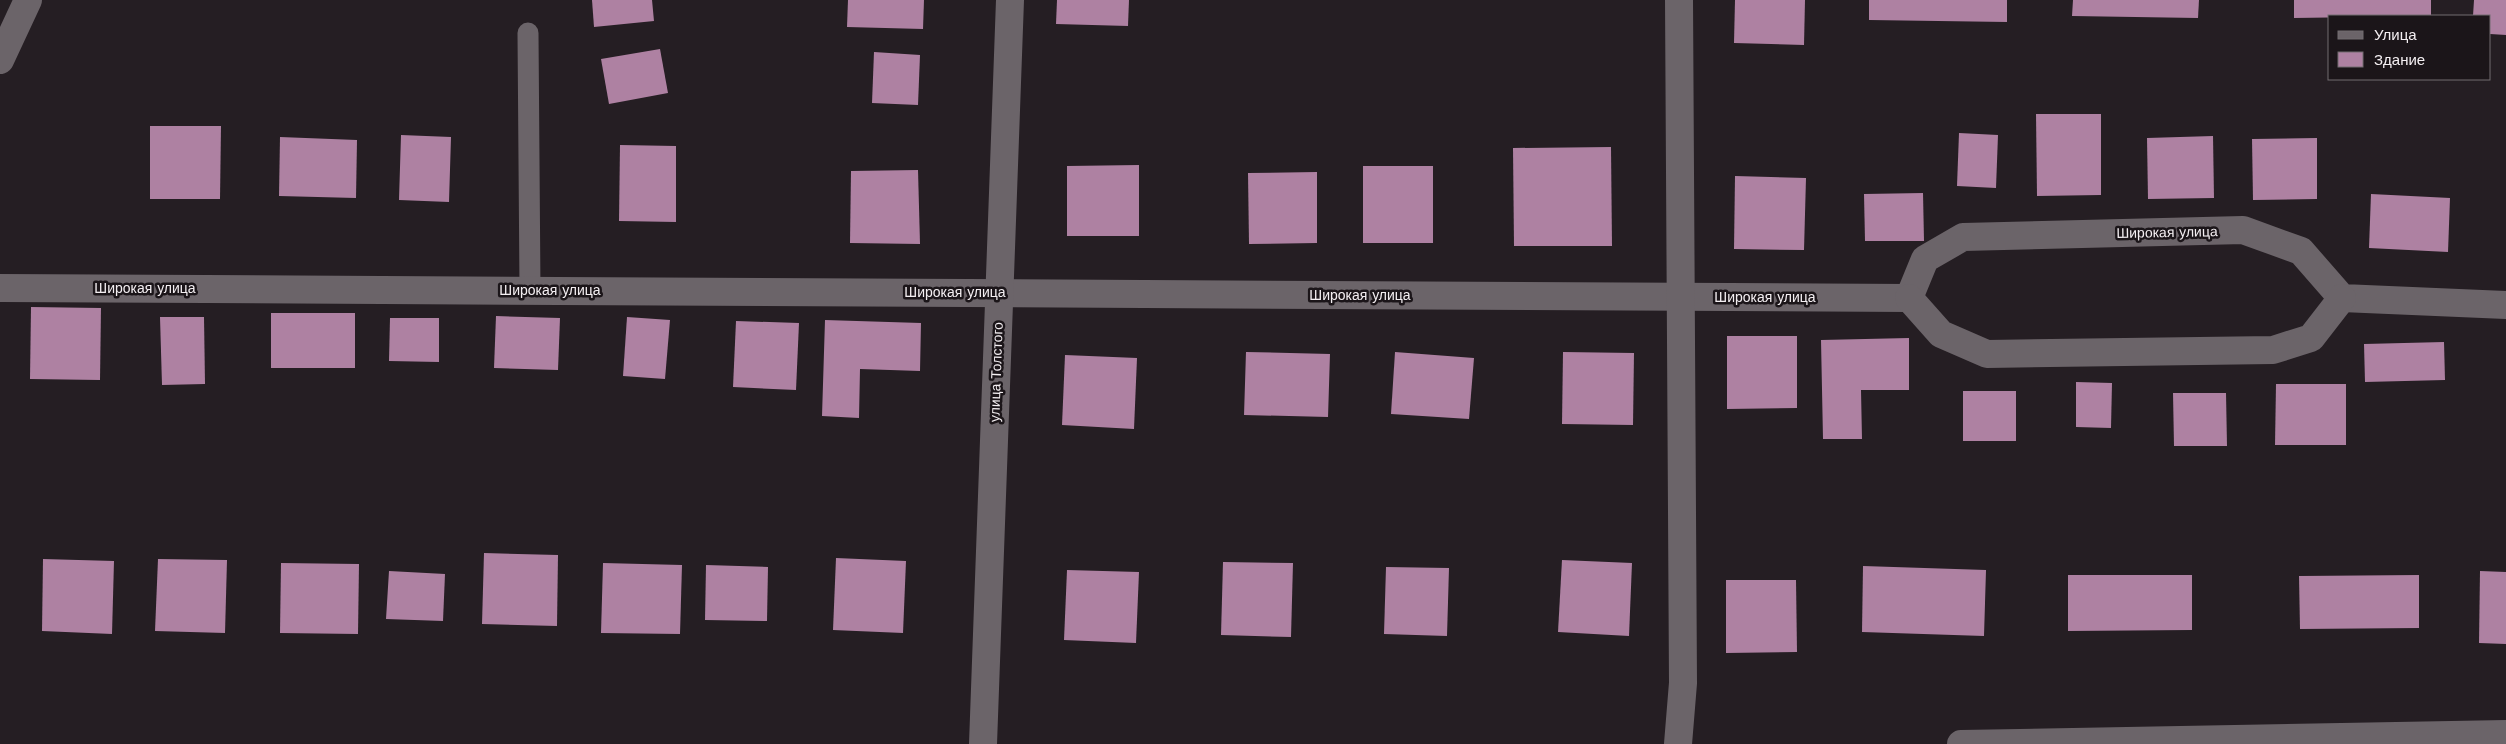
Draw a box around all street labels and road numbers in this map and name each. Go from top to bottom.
street label: Широкая улица [2116,223,2218,241]
street label: Широкая улица [94,280,196,296]
street label: Широкая улица [499,282,601,298]
street label: Широкая улица [904,284,1006,300]
street label: Широкая улица [1309,287,1411,303]
street label: Широкая улица [1714,289,1816,305]
street label: улица Толстого [986,322,1006,422]

